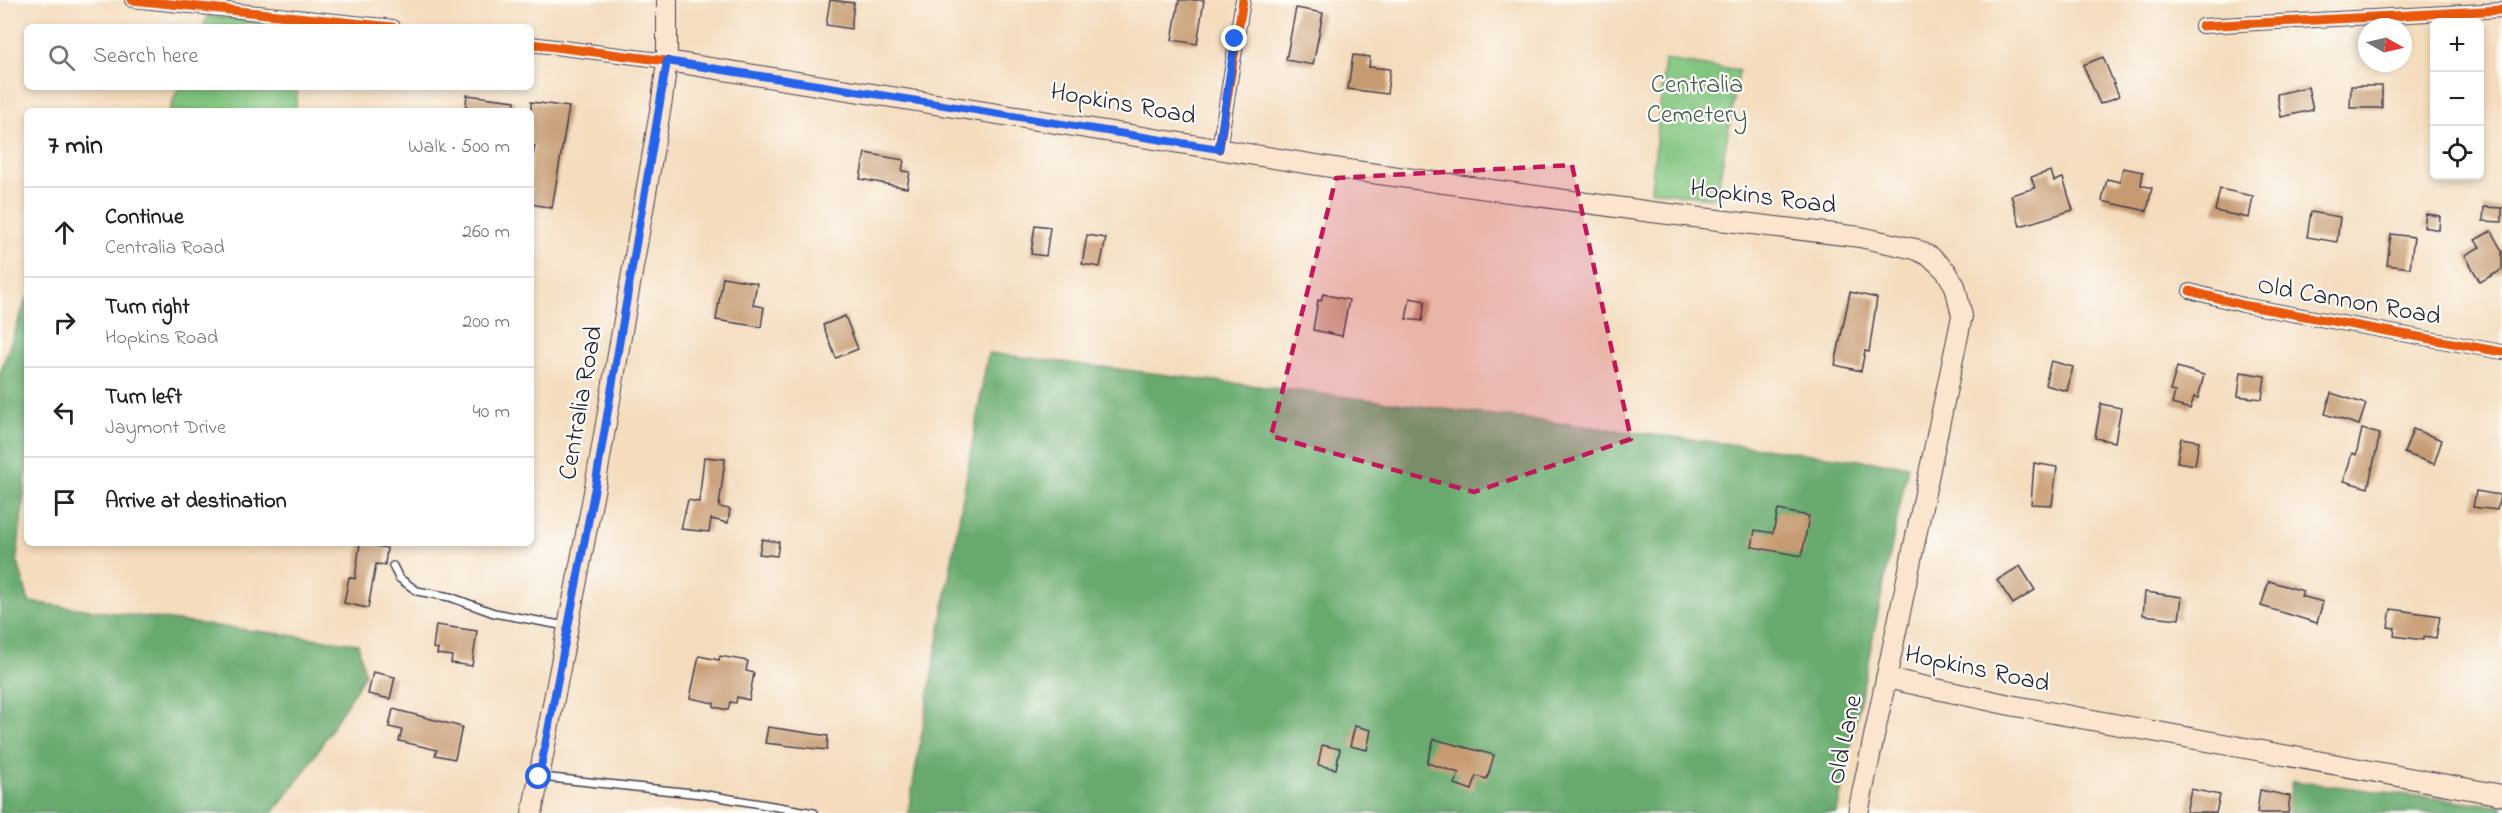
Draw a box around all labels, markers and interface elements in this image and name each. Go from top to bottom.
north arrow [2358,18,2412,72]
map controls [2430,18,2484,180]
button: + [2430,18,2484,72]
search box [24,24,534,90]
route end [1221,25,1247,51]
icon: search [45,41,78,74]
text: Search here [93,41,198,73]
park label: Centralia Cemetery [1647,67,1747,135]
button: − [2430,72,2484,126]
street label: Hopkins Road [1047,74,1199,137]
button: locate [2430,126,2484,180]
text: 7 min [48,128,103,166]
text: Walk · 500 m [408,133,510,162]
street label: Hopkins Road [1688,170,1839,226]
text: Continue [105,202,184,234]
icon: ahead [48,216,81,249]
text: 260 m [462,218,510,247]
text: Centralia Road [105,234,225,263]
street label: Old Cannon Road [2254,267,2444,337]
text: Turn right [105,292,190,324]
icon: right [48,306,81,339]
text: 200 m [462,308,510,337]
street label: Centralia Road [550,323,614,483]
text: Hopkins Road [105,324,218,353]
text: Turn left [105,382,182,414]
icon: left [48,396,81,429]
text: 40 m [473,398,510,427]
text: Jaymont Drive [105,414,226,443]
icon: arrive [48,486,81,519]
text: Arrive at destination [105,486,287,518]
street label: Hopkins Road [1901,636,2053,704]
street label: Old Lane [1818,691,1874,788]
route start [525,763,551,789]

